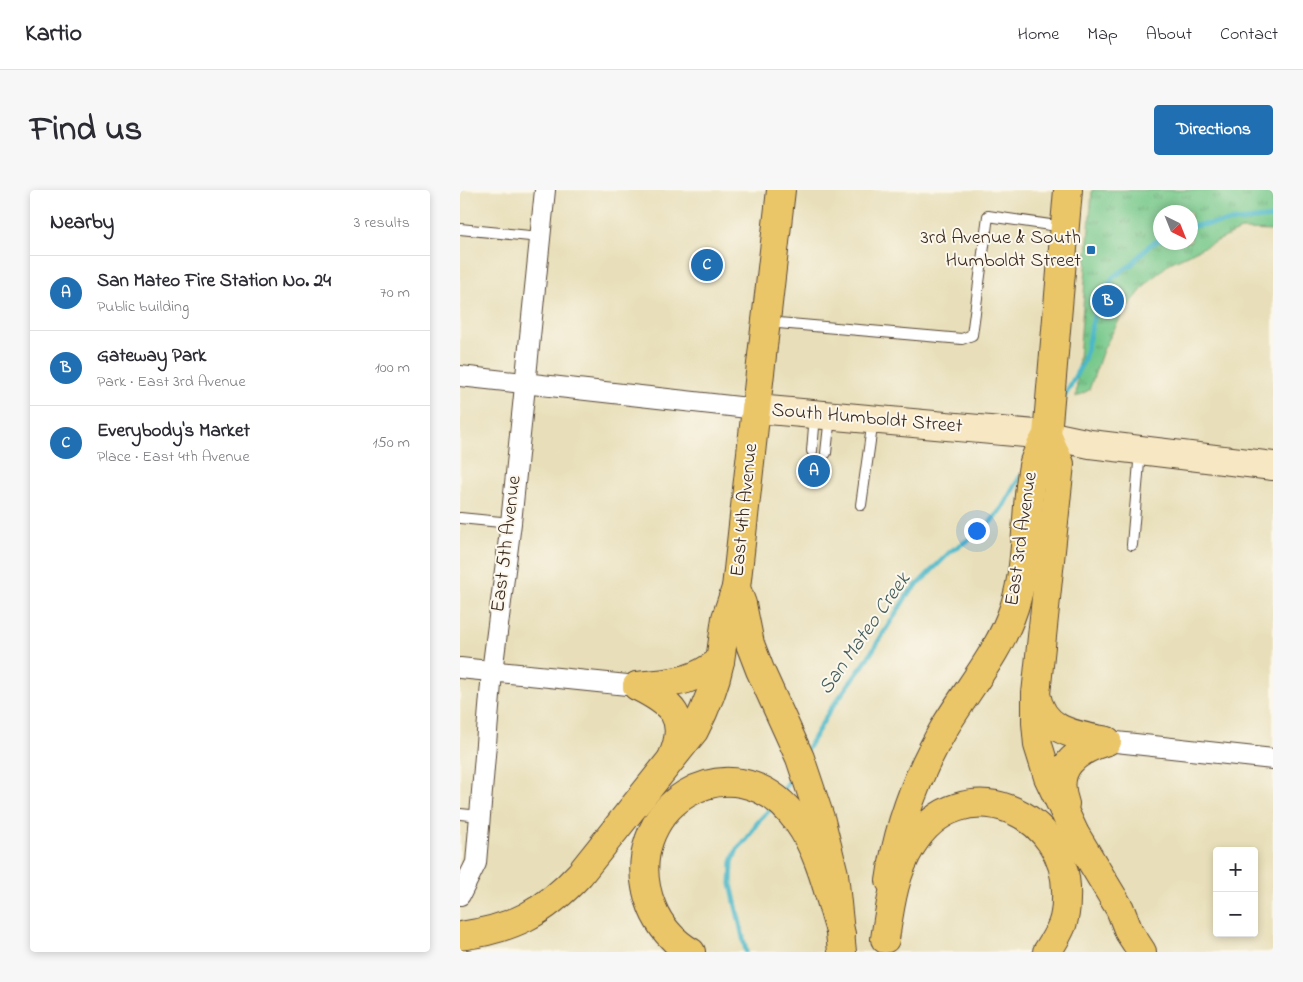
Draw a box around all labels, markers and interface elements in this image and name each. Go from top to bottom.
text: Kartio [25,17,82,52]
text: Home [1018,22,1059,48]
text: Map [1087,22,1118,48]
text: About [1146,22,1192,48]
text: Contact [1220,22,1278,48]
text: Find us [30,105,142,156]
button: Directions [1154,105,1273,155]
north arrow [1153,205,1198,250]
text: Nearby [50,208,114,238]
text: 3 results [354,211,410,235]
place label: 3rd Avenue & South Humboldt Street [921,224,1081,276]
marker: 3rd Avenue & South Humboldt Street [1085,244,1097,256]
pin: C [691,246,723,284]
text: San Mateo Fire Station No. 24 [97,268,331,295]
text: A [61,281,71,305]
text: 70 m [380,281,410,305]
pin: B [1092,282,1124,320]
text: Public building [97,295,189,319]
text: Gateway Park [97,343,206,370]
text: B [61,356,71,380]
text: 100 m [375,356,410,380]
text: Park · East 3rd Avenue [97,370,246,394]
street label: South Humboldt Street [770,396,964,442]
text: Everybody's Market [97,418,250,445]
text: C [62,431,70,455]
text: 150 m [372,431,410,455]
street label: East 4th Avenue [724,442,766,578]
text: Place · East 4th Avenue [97,445,250,469]
pin: A [798,452,830,490]
street label: East 3rd Avenue [998,470,1046,608]
street label: East 5th Avenue [484,474,530,614]
your location [964,518,990,544]
water label: San Mateo Creek [812,566,919,701]
map controls [1213,847,1258,937]
button: + [1213,847,1258,892]
button: − [1213,892,1258,937]

